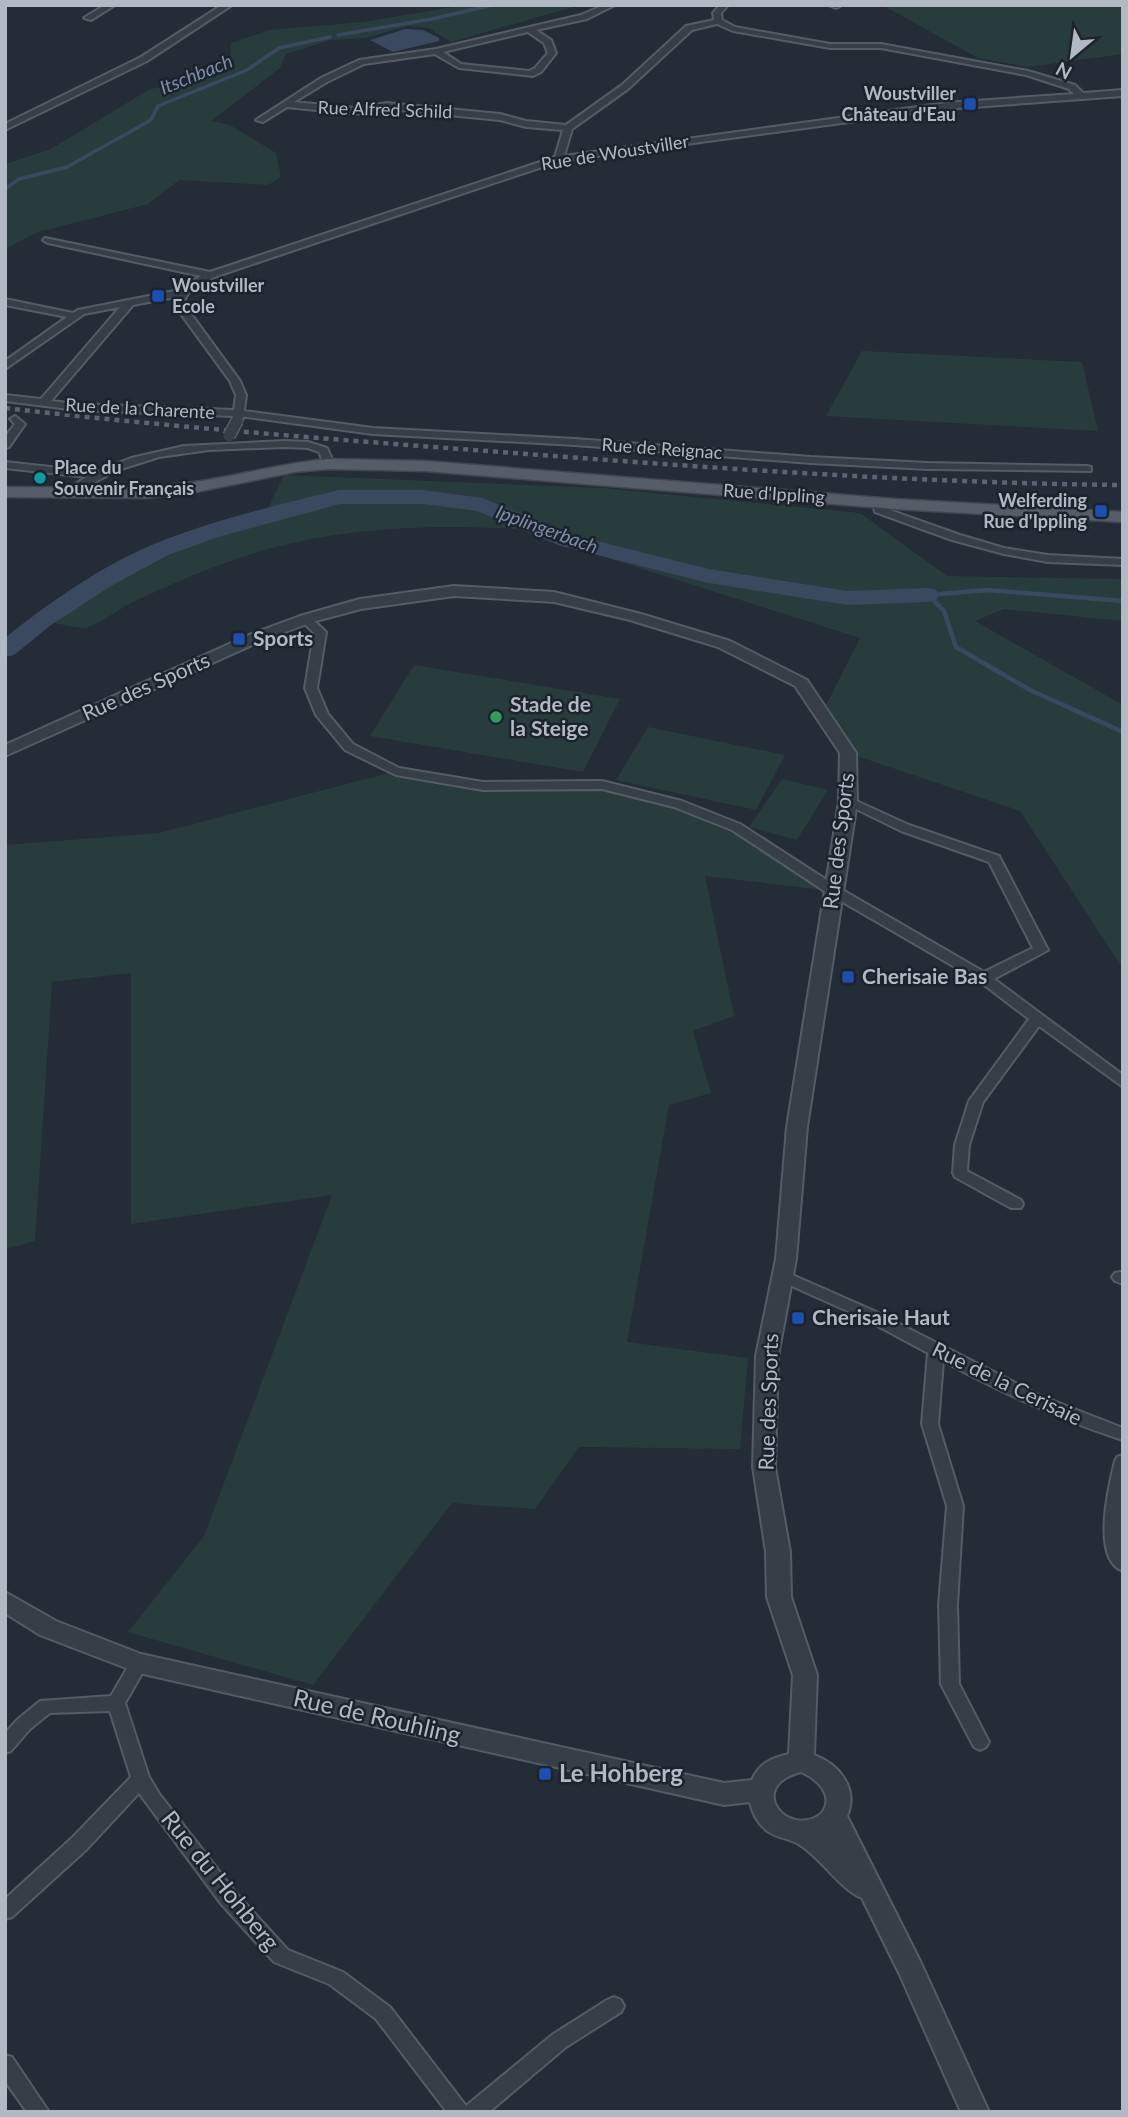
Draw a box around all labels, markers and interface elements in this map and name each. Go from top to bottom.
north arrow [1037,21,1107,91]
water label: Itschbach [156,49,235,98]
text: N [1052,58,1075,85]
place label: Woustviller Château d'Eau [841,82,956,125]
street label: Rue Alfred Schild [317,96,453,122]
marker: Woustviller Château d'Eau [962,96,978,112]
street label: Rue de Woustviller [539,129,691,175]
place label: Woustviller Ecole [172,274,265,317]
marker: Woustviller Ecole [150,288,166,304]
street label: Rue de la Charente [65,393,215,423]
street label: Rue de Reignac [601,433,723,463]
place label: Place du Souvenir Français [54,456,194,499]
marker: Place du Souvenir Français [32,470,48,486]
street label: Rue d'Ippling [722,478,826,508]
place label: Welferding Rue d'Ippling [983,489,1087,532]
water label: Ipplingerbach [493,499,601,558]
marker: Welferding Rue d'Ippling [1093,503,1109,519]
place label: Sports [253,625,313,650]
marker: Sports [231,631,247,647]
street label: Rue des Sports [78,646,213,725]
place label: Stade de la Steige [510,691,591,740]
marker: Stade de la Steige [488,709,504,725]
street label: Rue des Sports [817,771,858,910]
place label: Cherisaie Bas [862,963,987,988]
marker: Cherisaie Bas [840,969,856,985]
place label: Cherisaie Haut [812,1304,950,1329]
marker: Cherisaie Haut [790,1310,806,1326]
street label: Rue des Sports [753,1333,782,1471]
street label: Rue de la Cerisaie [929,1336,1086,1430]
street label: Rue de Rouhling [291,1682,464,1749]
place label: Le Hohberg [559,1758,683,1787]
marker: Le Hohberg [537,1766,553,1782]
street label: Rue du Hohberg [156,1804,286,1956]

